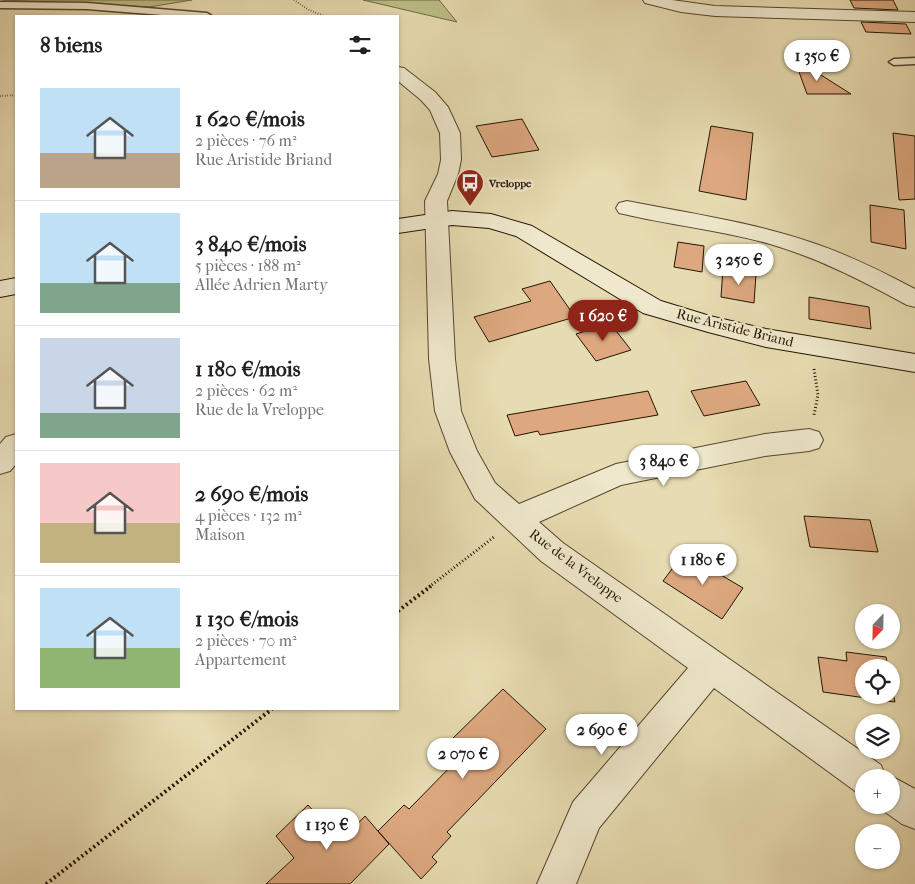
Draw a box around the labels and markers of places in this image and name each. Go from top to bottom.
pin: 1 350 € [771,39,863,82]
bus stop icon: Vreloppe [455,168,485,207]
place label: Vreloppe [488,177,532,190]
pin: 3 250 € [693,244,785,286]
pin: 1 620 € [557,300,649,342]
pin: 3 840 € [618,444,710,487]
pin: 1 180 € [657,544,749,586]
pin: 2 690 € [556,714,648,756]
pin: 2 070 € [417,738,509,780]
pin: 1 130 € [281,808,373,851]

